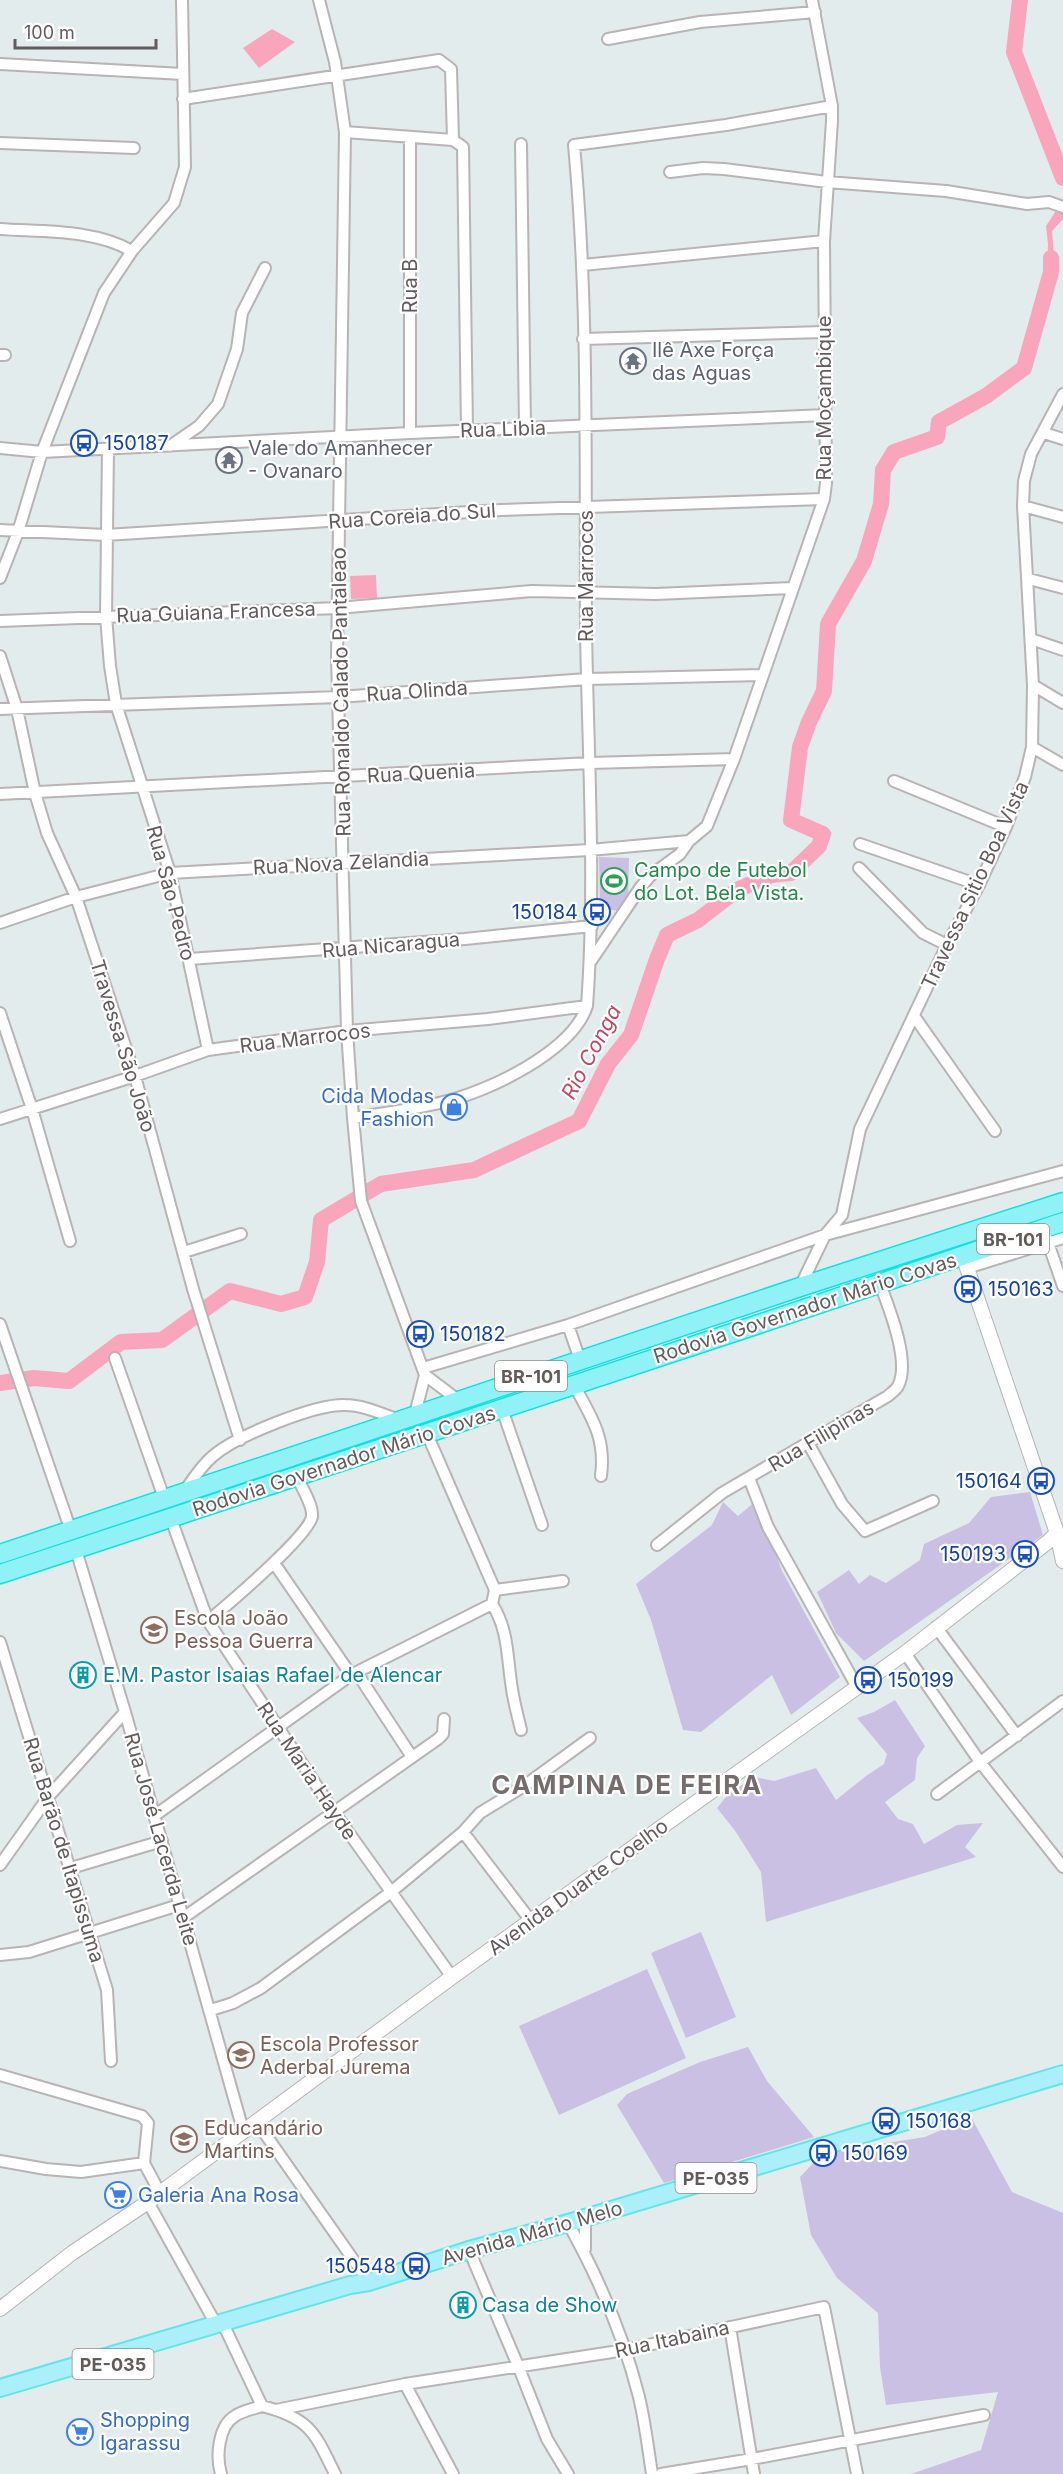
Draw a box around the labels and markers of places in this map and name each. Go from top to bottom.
place label: Ilê Axe Força das Aguas [652,338,774,385]
temple icon: Ilê Axe Força das Aguas [618,346,648,376]
bus stop icon: 150187 [69,428,99,458]
place label: 150187 [104,431,169,455]
place label: Vale do Amanhecer - Ovanaro [248,436,433,483]
temple icon: Vale do Amanhecer - Ovanaro [214,445,244,475]
place label: Campo de Futebol do Lot. Bela Vista. [634,858,807,905]
sports icon: Campo de Futebol do Lot. Bela Vista. [599,866,629,896]
bus stop icon: 150184 [582,897,612,927]
place label: 150184 [512,900,578,924]
place label: Cida Modas Fashion [321,1084,434,1131]
shop icon: Cida Modas Fashion [439,1092,469,1122]
bus stop icon: 150163 [953,1274,983,1304]
place label: 150163 [988,1277,1054,1301]
bus stop icon: 150182 [405,1319,435,1349]
place label: 150182 [440,1322,506,1346]
bus stop icon: 150164 [1026,1466,1056,1496]
place label: 150164 [956,1469,1022,1493]
bus stop icon: 150193 [1010,1539,1040,1569]
place label: 150193 [940,1542,1006,1566]
place label: Escola João Pessoa Guerra [174,1606,314,1653]
school or university icon: Escola João Pessoa Guerra [139,1615,169,1645]
building icon: E.M. Pastor Isaias Rafael de Alencar [68,1660,98,1690]
place label: E.M. Pastor Isaias Rafael de Alencar [103,1663,443,1687]
bus stop icon: 150199 [853,1665,883,1695]
place label: 150199 [888,1668,954,1692]
place label: Escola Professor Aderbal Jurema [260,2032,419,2079]
school or university icon: Escola Professor Aderbal Jurema [226,2040,256,2070]
bus stop icon: 150168 [871,2106,901,2136]
place label: 150168 [906,2109,972,2133]
place label: Educandário Martins [204,2116,323,2163]
school or university icon: Educandário Martins [169,2124,199,2154]
bus stop icon: 150169 [808,2138,838,2168]
place label: 150169 [842,2141,908,2165]
supermarket icon: Galeria Ana Rosa [103,2180,133,2210]
place label: Galeria Ana Rosa [138,2183,299,2207]
bus stop icon: 150548 [401,2251,431,2281]
place label: 150548 [326,2254,396,2278]
building icon: Casa de Show [448,2290,478,2320]
place label: Casa de Show [482,2293,617,2317]
place label: Shopping Igarassu [100,2408,190,2455]
supermarket icon: Shopping Igarassu [65,2417,95,2447]

